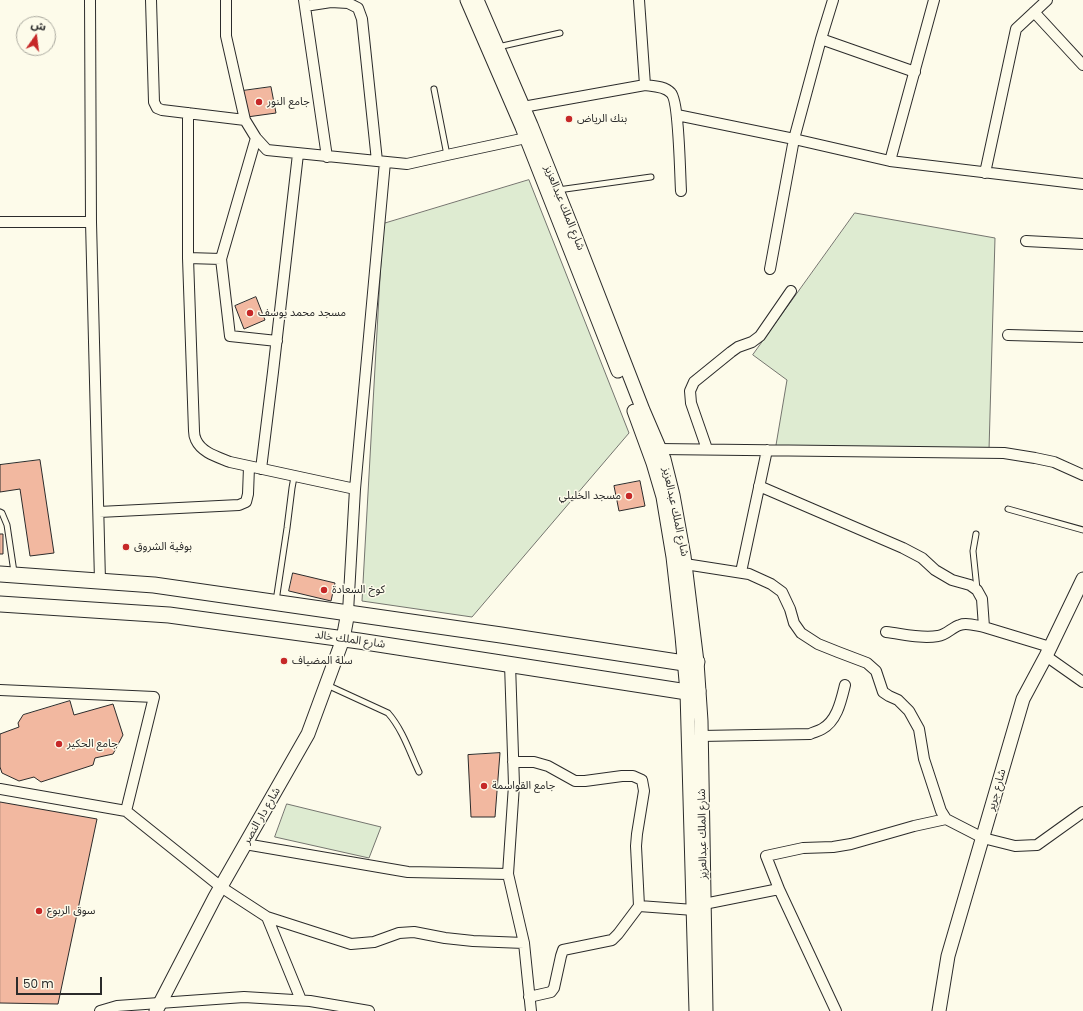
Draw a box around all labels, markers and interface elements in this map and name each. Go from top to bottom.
north arrow [16,16,56,56]
text: ش [29,16,48,35]
place label: جامع النور [267,95,310,109]
marker: جامع النور [254,97,264,107]
place label: بنك الرياض [577,112,627,126]
marker: بنك الرياض [564,114,574,124]
street label: شارع الملك عبدالعزيز [541,164,587,252]
place label: مسجد محمد يوسف [258,306,346,320]
marker: مسجد محمد يوسف [245,308,255,318]
street label: شارع الملك عبدالعزيز [659,466,691,558]
place label: مسجد الخليلي [559,489,621,503]
marker: مسجد الخليلي [624,491,634,501]
place label: بوفية الشروق [134,540,192,554]
marker: بوفية الشروق [121,542,131,552]
place label: كوخ السعادة [332,583,385,597]
marker: كوخ السعادة [319,585,329,595]
street label: شارع الملك خالد [314,629,386,651]
place label: سلة المضياف [292,654,353,668]
marker: سلة المضياف [279,656,289,666]
place label: جامع الحكير [67,737,118,751]
marker: جامع الحكير [54,739,64,749]
street label: شارع جرير [985,768,1009,812]
place label: جامع القواسمة [492,779,555,793]
marker: جامع القواسمة [479,781,489,791]
street label: شارع دار النصر [240,785,284,847]
street label: شارع الملك عبدالعزيز [696,789,710,879]
place label: سوق الربوع [47,904,95,918]
marker: سوق الربوع [34,906,44,916]
scale bar [18,969,104,995]
text: 50 m [23,975,54,992]

